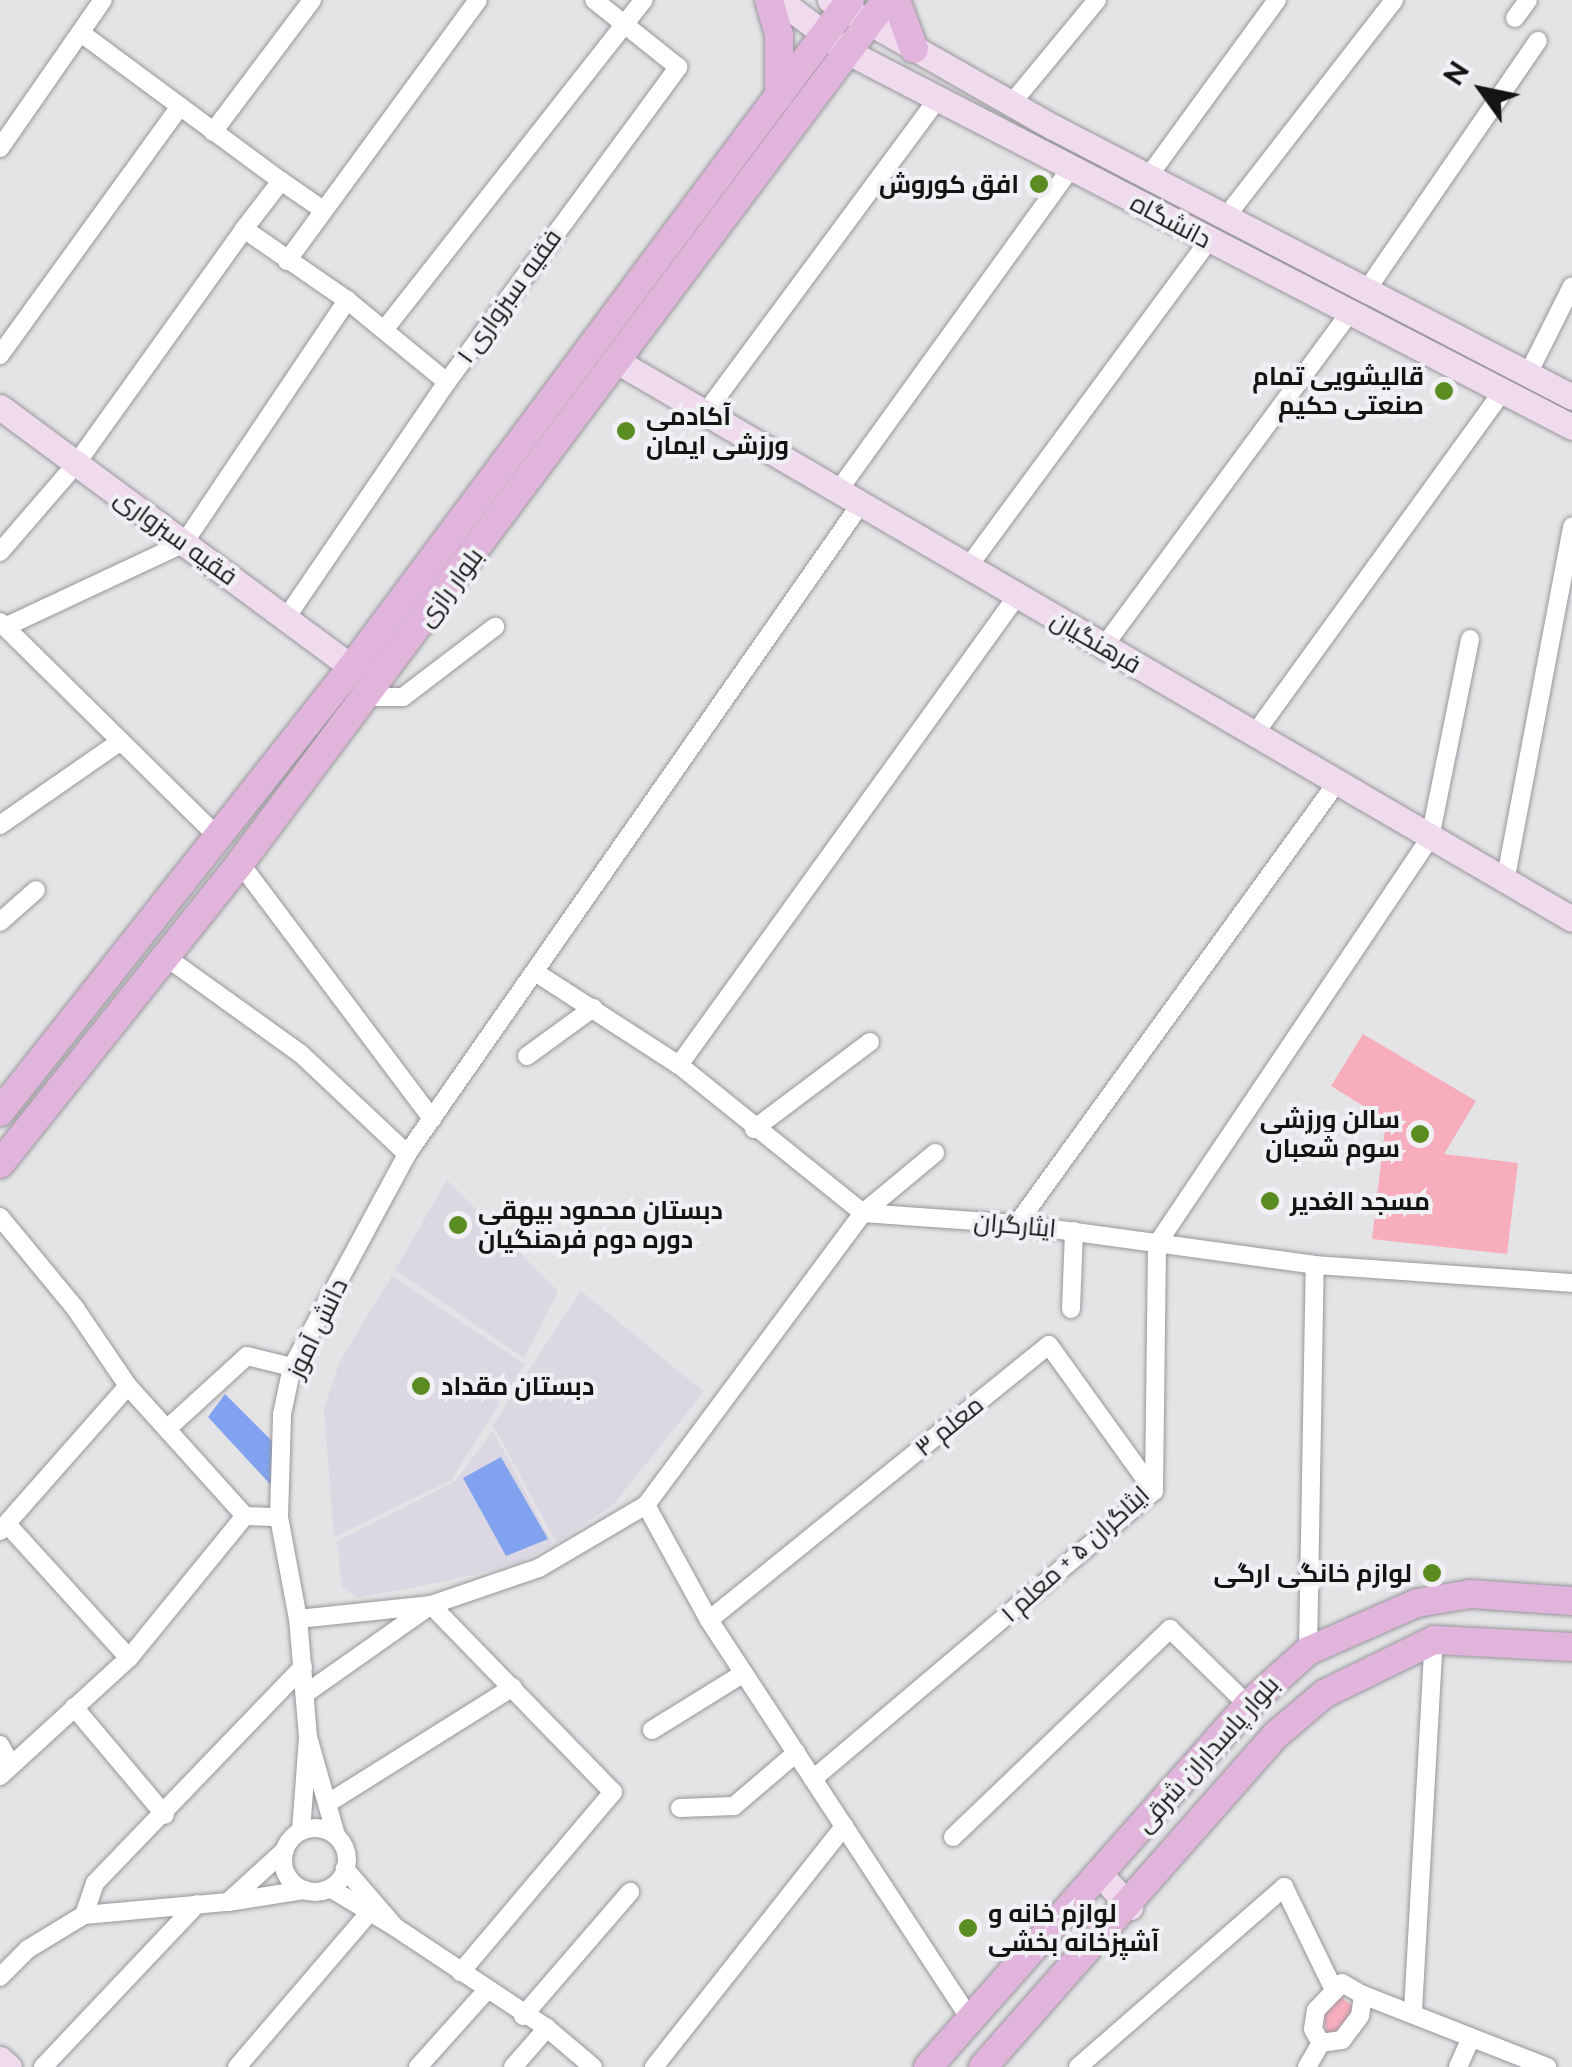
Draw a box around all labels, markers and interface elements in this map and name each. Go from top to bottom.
north arrow [1432,40,1532,140]
text: N [1437,55,1476,91]
place label: افق کوروش [879,169,1019,199]
marker: افق کوروش [1028,173,1050,195]
street label: دانشگاه [1126,187,1216,255]
street label: فقیه سبزواری ۱ [450,223,568,369]
place label: قالیشویی تمام صنعتی حکیم [1252,362,1424,421]
marker: قالیشویی تمام صنعتی حکیم [1433,380,1455,402]
place label: آکادمی ورزشی ایمان [646,402,789,461]
marker: آکادمی ورزشی ایمان [615,420,637,442]
street label: فقیه سبزواری [109,482,243,592]
street label: بلوار رازی [411,542,489,632]
street label: فرهنگیان [1046,604,1146,680]
place label: سالن ورزشی سوم شعبان [1260,1105,1400,1164]
marker: سالن ورزشی سوم شعبان [1409,1123,1431,1145]
place label: مسجد الغدیر [1290,1186,1430,1216]
marker: مسجد الغدیر [1259,1190,1281,1212]
place label: دبستان محمود بیهقی دوره دوم فرهنگیان [478,1196,723,1255]
street label: ایثارگران [973,1206,1057,1244]
marker: دبستان محمود بیهقی دوره دوم فرهنگیان [447,1214,469,1236]
street label: دانش آموز [280,1273,354,1383]
place label: دبستان مقداد [441,1371,594,1401]
marker: دبستان مقداد [410,1375,432,1397]
street label: معلم ۳ [909,1389,989,1463]
street label: ایثاگران ۵ + معلم ۱ [995,1480,1155,1628]
place label: لوازم خانگی ارگی [1214,1558,1412,1588]
marker: لوازم خانگی ارگی [1421,1562,1443,1584]
street label: بلوار پاسداران شرقی [1129,1670,1285,1838]
place label: لوازم خانه و آشپزخانه بخشی [988,1899,1159,1958]
marker: لوازم خانه و آشپزخانه بخشی [957,1917,979,1939]

